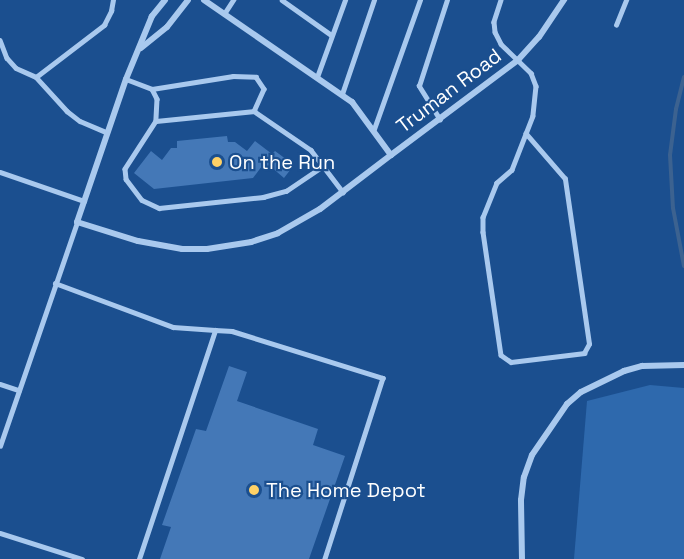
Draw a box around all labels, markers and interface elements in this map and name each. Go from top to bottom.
street label: Truman Road [392,44,506,138]
place label: On the Run [229,150,335,174]
marker: On the Run [210,155,224,169]
place label: The Home Depot [266,478,426,502]
marker: The Home Depot [247,483,261,497]

